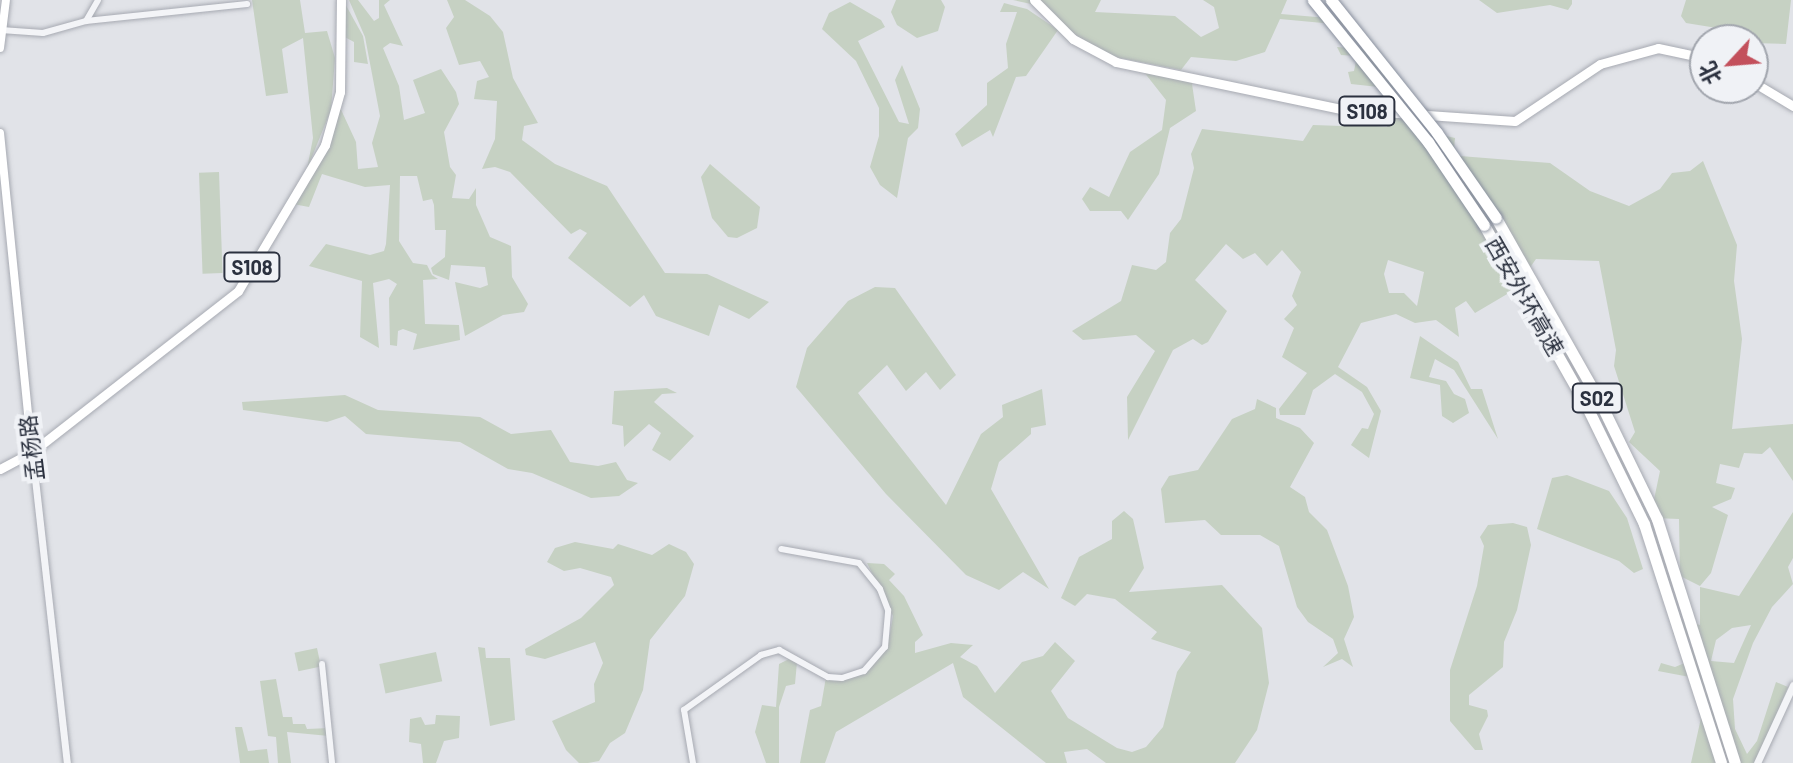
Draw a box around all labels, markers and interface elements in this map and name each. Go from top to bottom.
north arrow [1689,24,1769,104]
text: 北 [1693,58,1726,89]
road number: S108 [1337,95,1397,127]
street label: 西安外环高速 [1481,232,1569,360]
road number: S108 [222,251,282,283]
road number: S02 [1571,382,1623,414]
street label: 孟杨路 [14,414,48,482]

